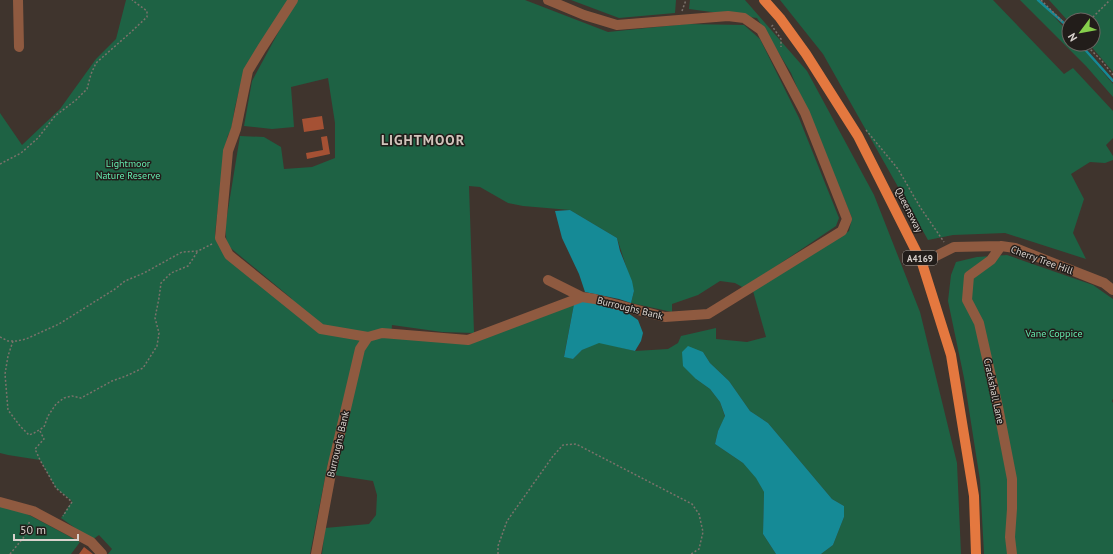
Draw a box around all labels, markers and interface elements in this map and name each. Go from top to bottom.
north arrow [1061,12,1101,52]
text: N [1065,31,1080,44]
district label: LIGHTMOOR [381,131,465,149]
park label: Lightmoor Nature Reserve [96,157,160,182]
street label: Queensway [892,185,926,235]
street label: Cherry Tree Hill [1009,243,1075,277]
road number: A4169 [903,251,937,265]
street label: Burroughs Bank [596,294,665,323]
park label: Vane Coppice [1025,327,1082,340]
street label: Crackshall Lane [981,357,1007,425]
street label: Burroughs Bank [324,409,352,478]
scale bar [14,516,78,542]
text: 50 m [20,522,46,537]

